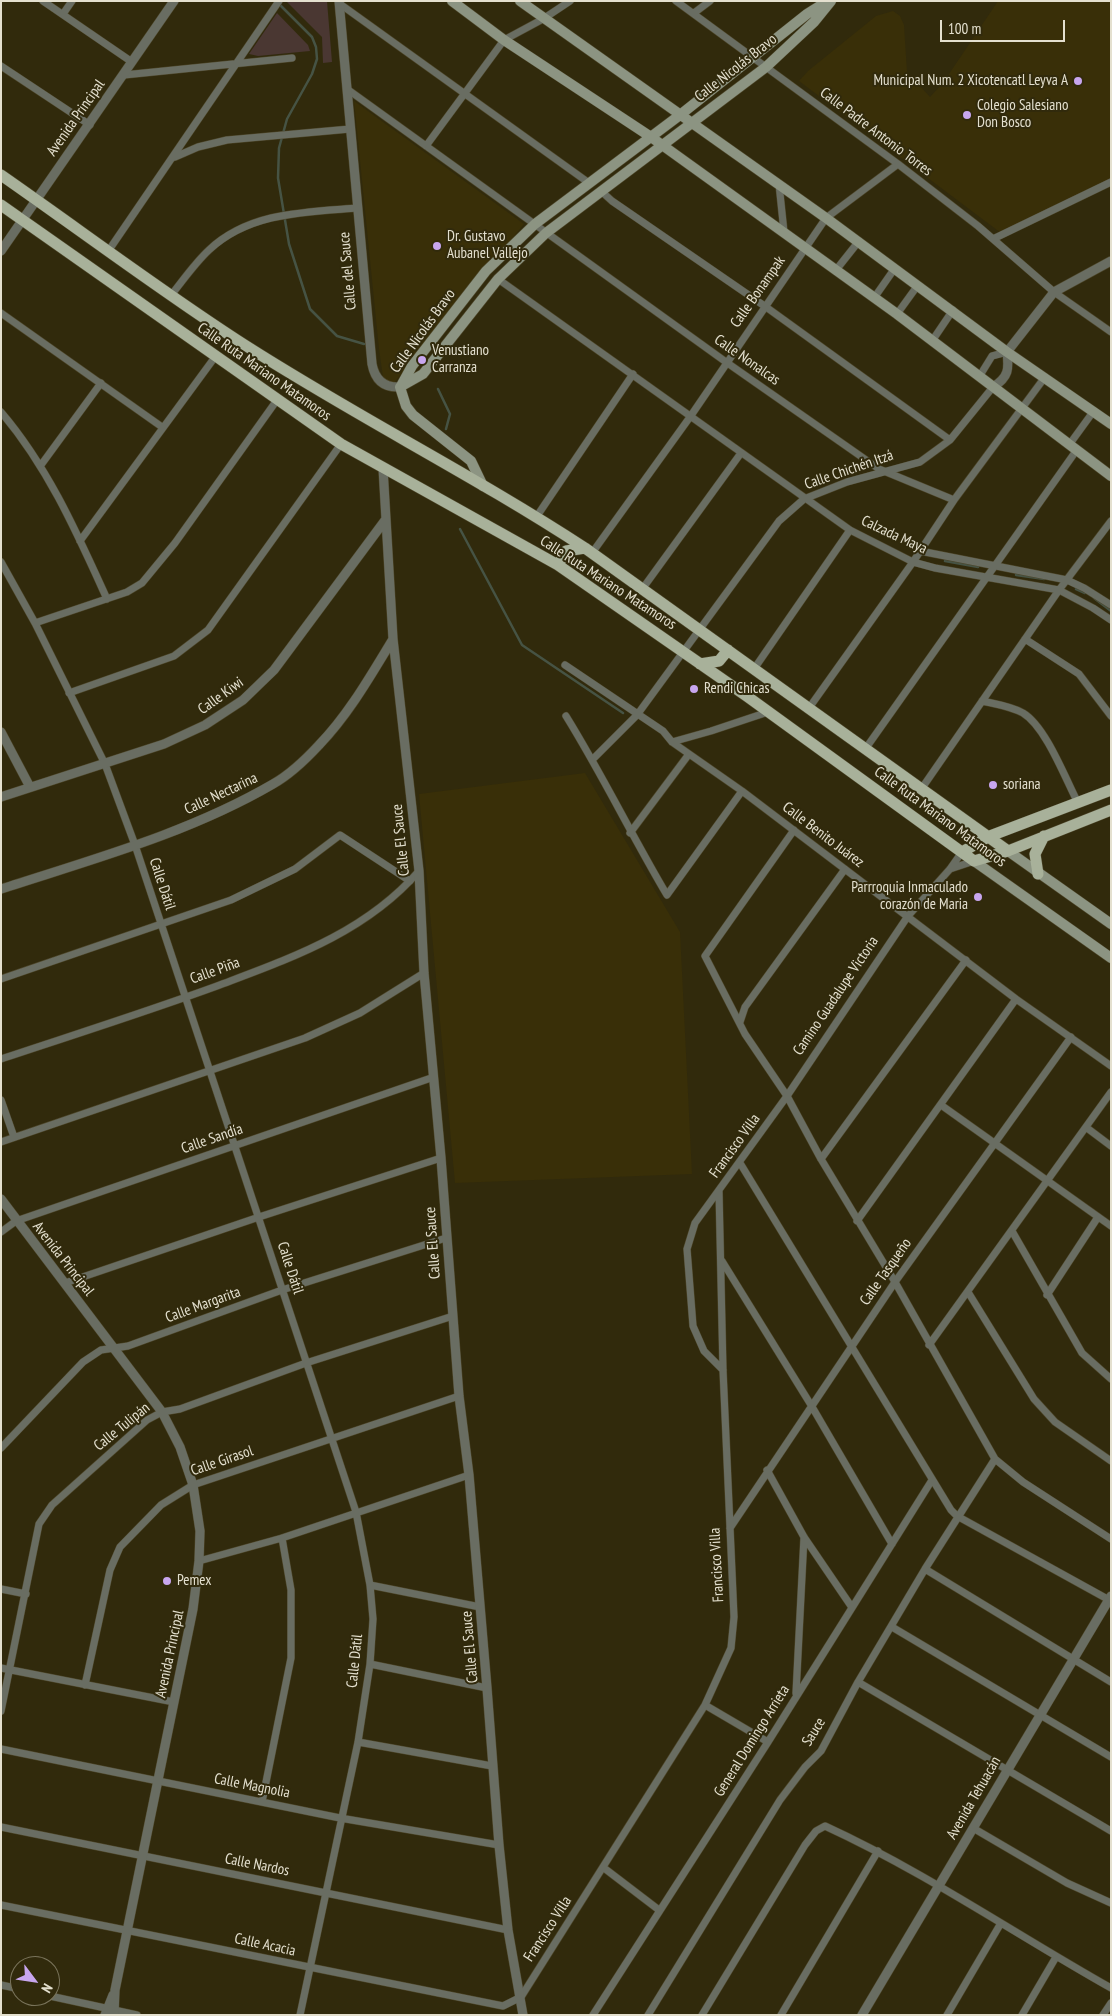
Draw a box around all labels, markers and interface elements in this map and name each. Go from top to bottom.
scale bar [942,10,1067,42]
text: 100 m [948,19,981,38]
street label: Calle Nicolás Bravo [691,30,781,106]
place label: Municipal Num. 2 Xicotencatl Leyva A [874,72,1068,90]
marker: Municipal Num. 2 Xicotencatl Leyva A [1072,75,1084,87]
street label: Avenida Principal [43,76,109,160]
street label: Calle Padre Antonio Torres [816,84,936,180]
place label: Colegio Salesiano Don Bosco [977,97,1068,132]
marker: Colegio Salesiano Don Bosco [961,109,973,121]
place label: Dr. Gustavo Aubanel Vallejo [447,228,528,263]
street label: Calle del Sauce [336,231,360,311]
marker: Dr. Gustavo Aubanel Vallejo [431,240,443,252]
street label: Calle Bonampak [727,253,789,331]
street label: Calle Nicolás Bravo [387,286,459,376]
street label: Calle Ruta Mariano Matamoros [194,319,334,425]
street label: Calle Nonalcas [711,331,783,389]
place label: Venustiano Carranza [432,342,489,377]
marker: Venustiano Carranza [416,354,428,366]
street label: Calle Chichén Itzá [802,446,896,494]
street label: Calzada Maya [858,512,930,558]
street label: Calle Ruta Mariano Matamoros [537,532,679,634]
street label: Calle Kiwi [195,673,247,719]
place label: Rendi Chicas [704,680,769,698]
marker: Rendi Chicas [688,683,700,695]
street label: Calle Ruta Mariano Matamoros [870,763,1010,871]
street label: Calle Nectarina [182,769,260,819]
place label: soriana [1003,776,1040,794]
marker: soriana [987,779,999,791]
street label: Calle Benito Juárez [779,798,867,872]
street label: Calle El Sauce [388,803,414,877]
street label: Calle Dátil [145,856,179,912]
place label: Parrroquia Inmaculado corazón de Maria [851,879,968,914]
marker: Parrroquia Inmaculado corazón de Maria [972,891,984,903]
street label: Camino Guadalupe Victoria [790,933,882,1059]
street label: Calle Piña [188,954,242,988]
street label: Francisco Villa [706,1111,764,1181]
street label: Calle Sandía [179,1120,245,1158]
street label: Calle El Sauce [421,1206,445,1280]
street label: Avenida Principal [28,1218,98,1300]
street label: Calle Tasqueño [856,1235,916,1309]
street label: Calle Dátil [273,1240,307,1296]
street label: Calle Margarita [163,1283,243,1327]
street label: Calle Tulipán [90,1399,154,1455]
street label: Calle Girasol [188,1442,256,1480]
street label: Francisco Villa [706,1527,728,1603]
place label: Pemex [177,1572,211,1590]
marker: Pemex [161,1575,173,1587]
street label: Avenida Principal [152,1609,188,1699]
street label: Calle El Sauce [458,1610,482,1684]
street label: Calle Dátil [343,1633,367,1689]
street label: General Domingo Arrieta [710,1682,794,1800]
street label: Sauce [798,1714,830,1750]
street label: Avenida Tehuacán [943,1753,1005,1843]
street label: Calle Magnolia [213,1770,291,1802]
street label: Calle Nardos [223,1850,291,1880]
street label: Francisco Villa [520,1893,576,1965]
street label: Calle Acacia [233,1930,297,1960]
north arrow [10,1956,60,2006]
text: N [37,1980,57,1996]

